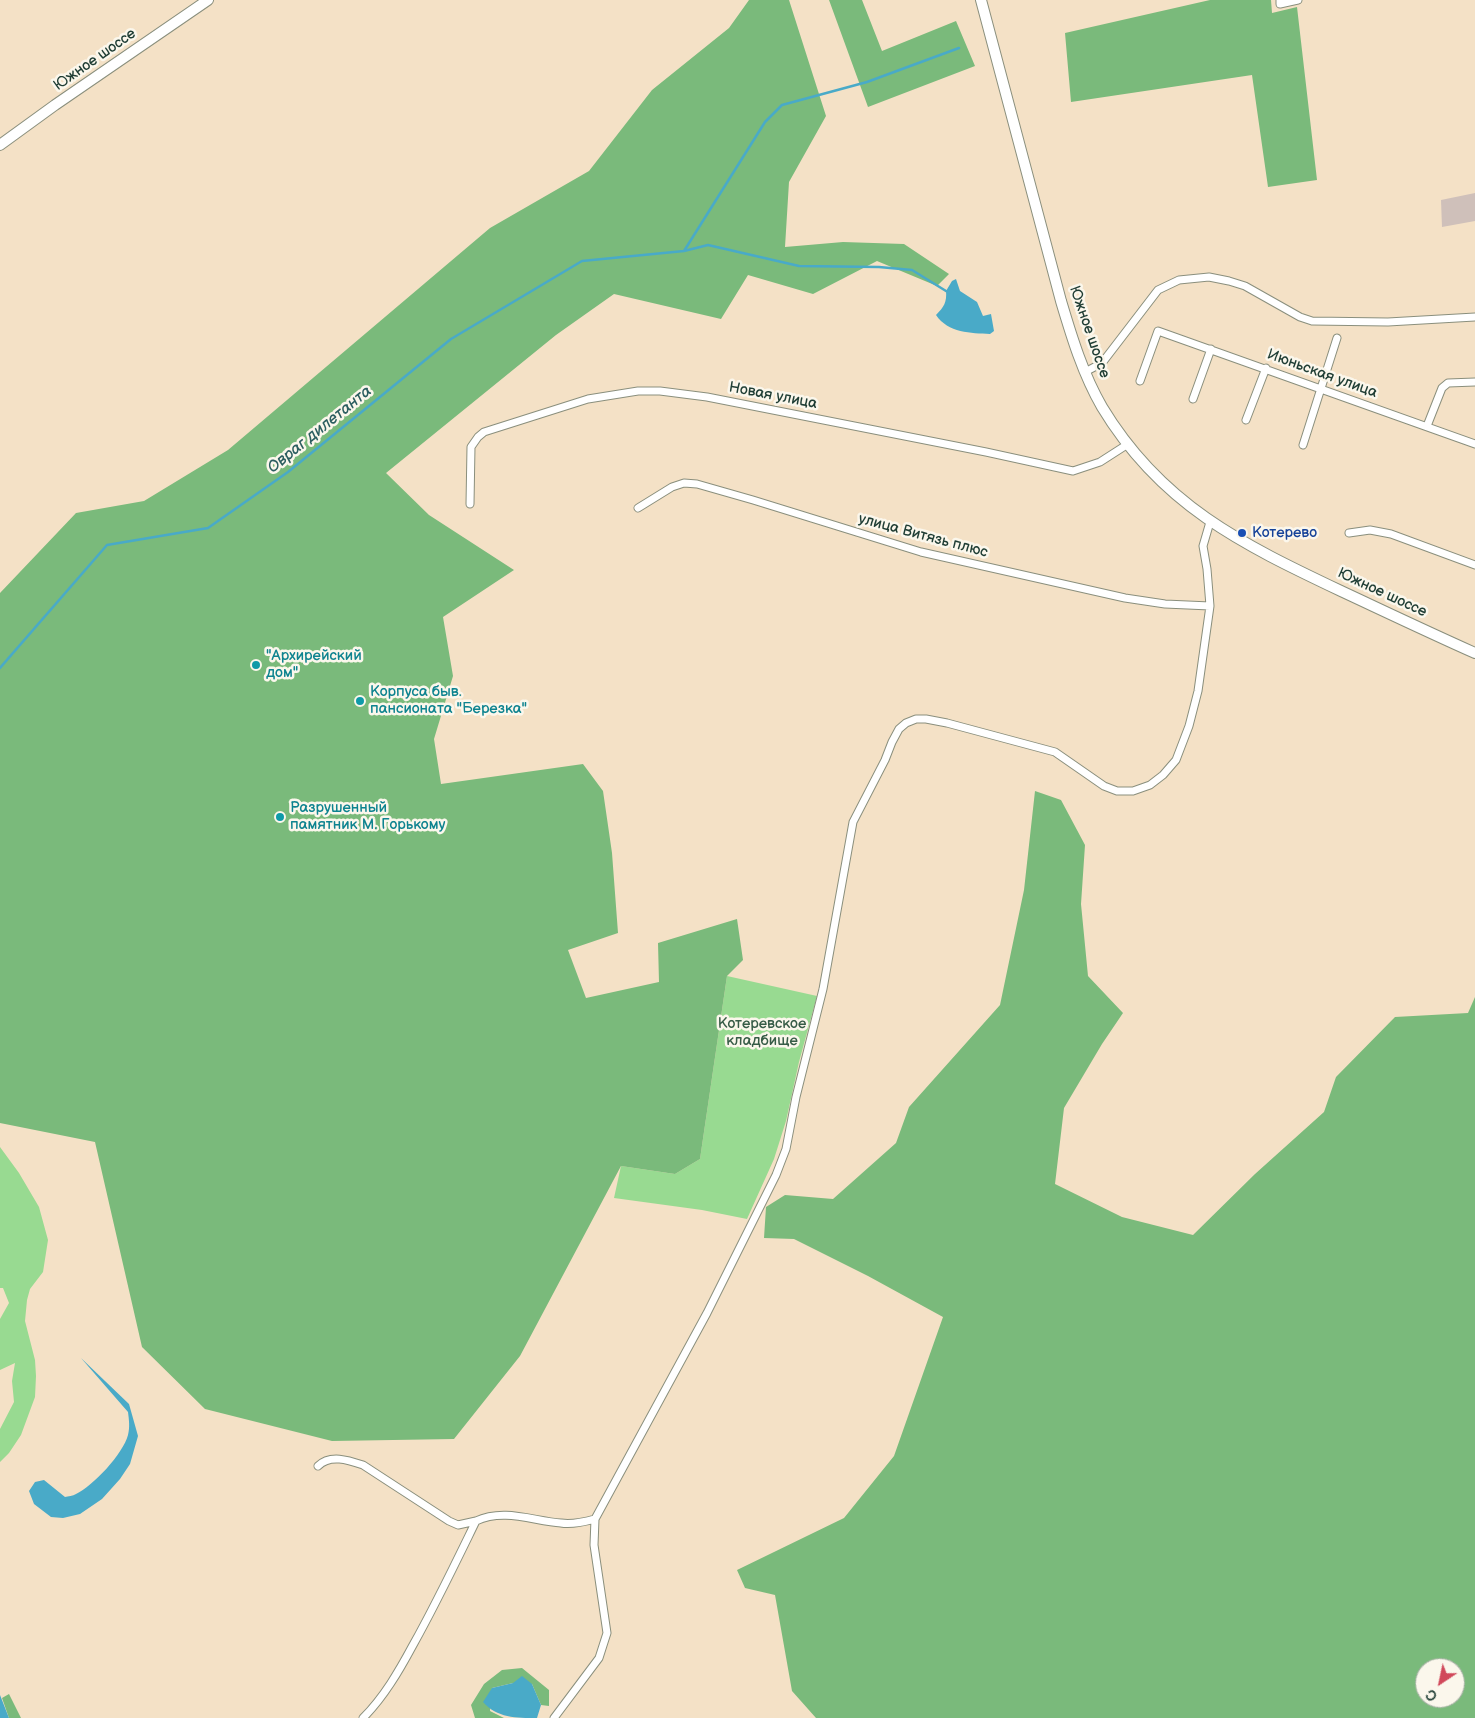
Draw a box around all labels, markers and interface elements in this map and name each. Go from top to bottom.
street label: Южное шоссе [50,25,140,95]
street label: Южное шоссе [1065,284,1113,380]
street label: Июньская улица [1264,346,1380,402]
street label: Новая улица [727,379,819,413]
water label: Овраг дилетанта [264,382,376,478]
street label: улица Витязь плюс [856,510,990,562]
place label: Котерево [1252,524,1317,542]
marker: Котерево [1236,527,1248,539]
street label: Южное шоссе [1335,564,1429,622]
place label: "Архирейский дом" [266,647,362,682]
marker: "Архирейский дом" [250,659,262,671]
place label: Корпуса быв. пансионата "Березка" [370,683,527,718]
marker: Корпуса быв. пансионата "Березка" [354,695,366,707]
place label: Разрушенный памятник М. Горькому [290,799,445,834]
marker: Разрушенный памятник М. Горькому [274,811,286,823]
park label: Котеревское кладбище [718,1015,806,1050]
north arrow [1415,1658,1465,1708]
text: С [1423,1685,1441,1705]

